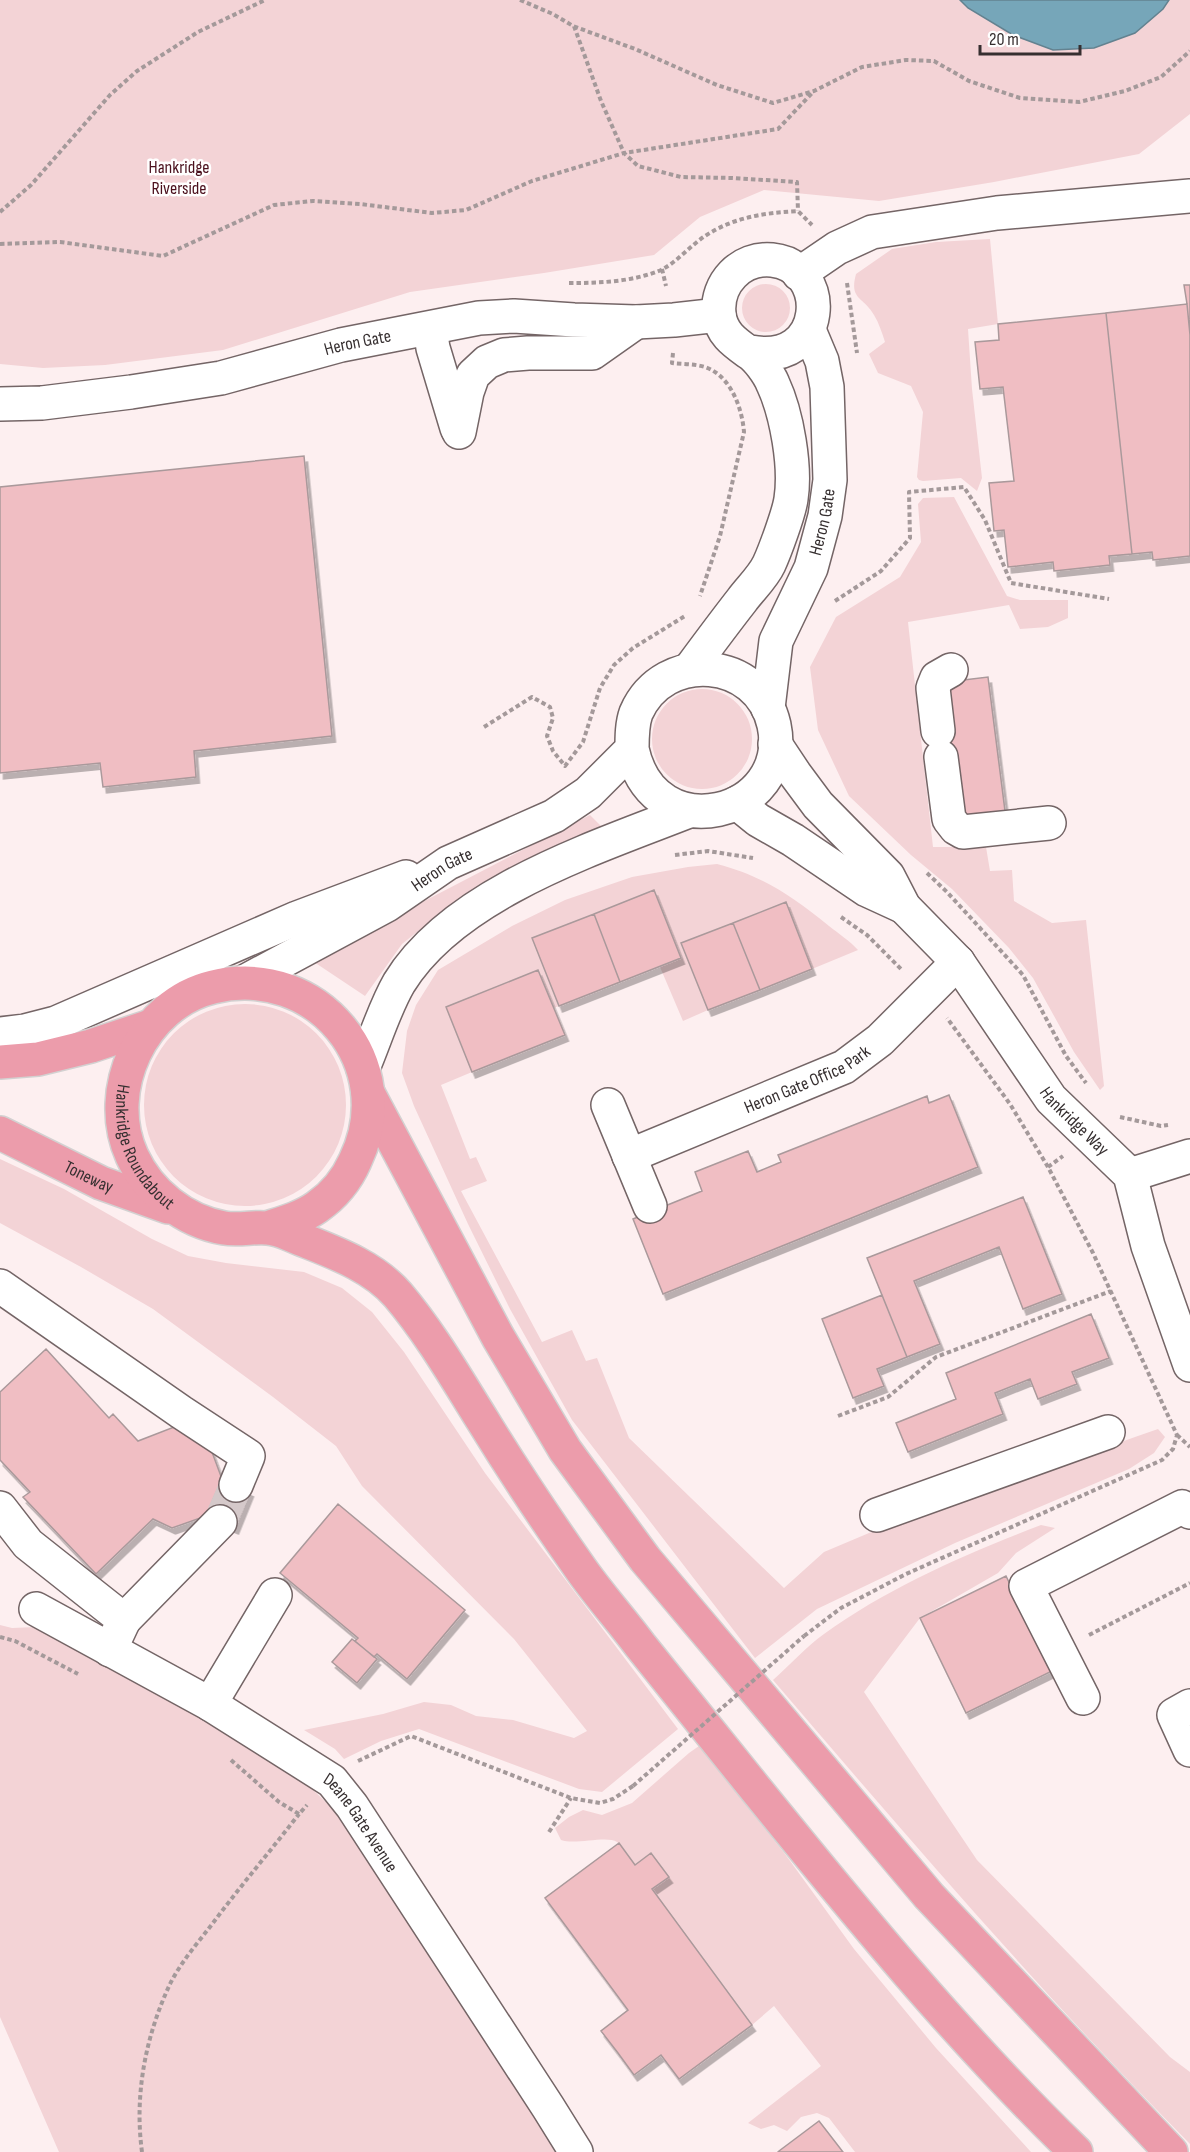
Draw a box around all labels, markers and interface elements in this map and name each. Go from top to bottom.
scale bar [980,18,1080,56]
text: 20 m [989,29,1019,50]
park label: Hankridge Riverside [148,157,210,199]
street label: Heron Gate [322,325,393,360]
street label: Heron Gate [805,487,840,558]
street label: Heron Gate [407,844,476,896]
street label: Heron Gate Office Park [741,1041,874,1118]
street label: Hankridge Roundabout [111,1083,179,1214]
street label: Hankridge Way [1035,1083,1113,1160]
street label: Toneway [60,1156,116,1198]
street label: Deane Gate Avenue [320,1768,402,1876]

